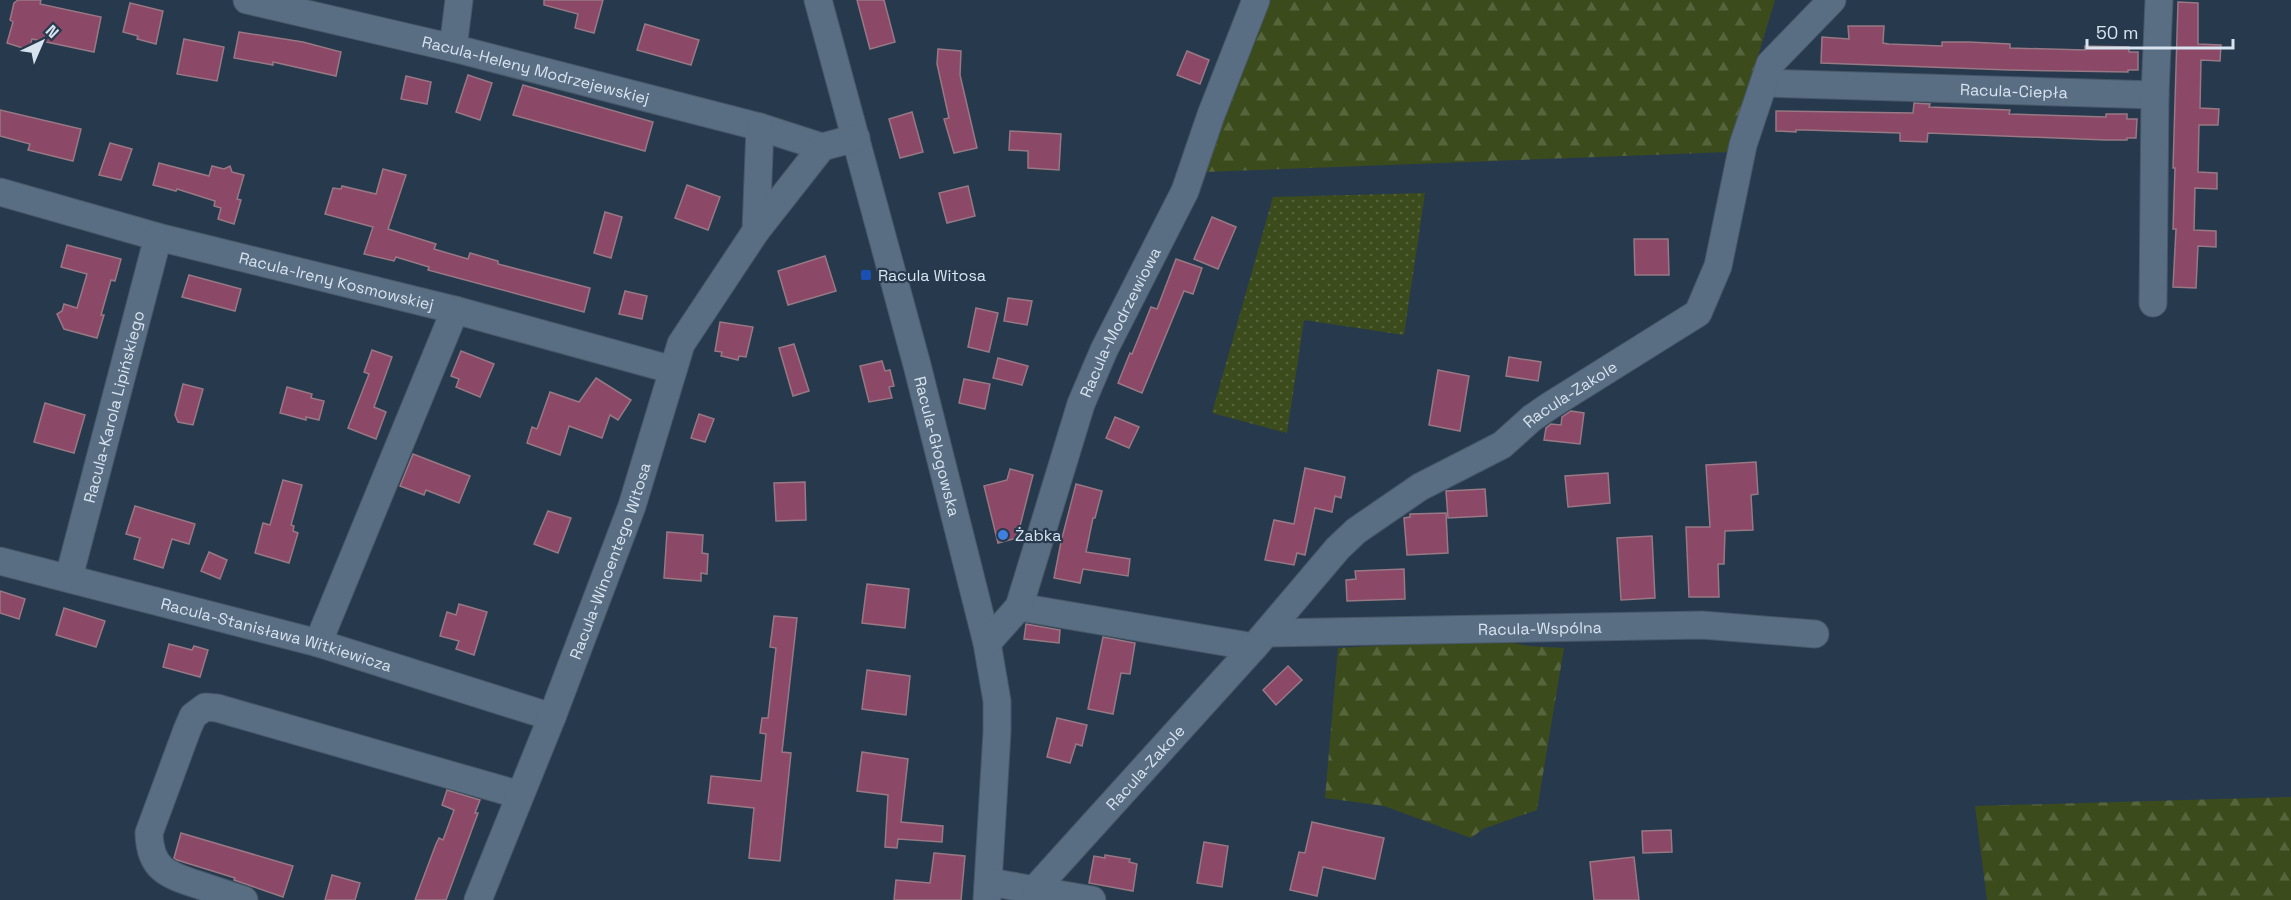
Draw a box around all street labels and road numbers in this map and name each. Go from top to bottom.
street label: Racula-Heleny Modrzejewskiej [420,31,651,109]
street label: Racula-Ciepła [1960,79,2068,103]
street label: Racula-Modrzewiowa [1075,244,1166,401]
street label: Racula-Ireny Kosmowskiej [237,247,436,315]
street label: Racula-Karola Lipińskiego [79,308,149,505]
street label: Racula-Zakole [1518,356,1621,432]
street label: Racula-Głogowska [909,374,965,519]
street label: Racula-Wincentego Witosa [565,460,656,662]
street label: Racula-Stanisława Witkiewicza [159,593,394,677]
street label: Racula-Wspólna [1478,617,1602,640]
street label: Racula-Zakole [1101,721,1190,815]

